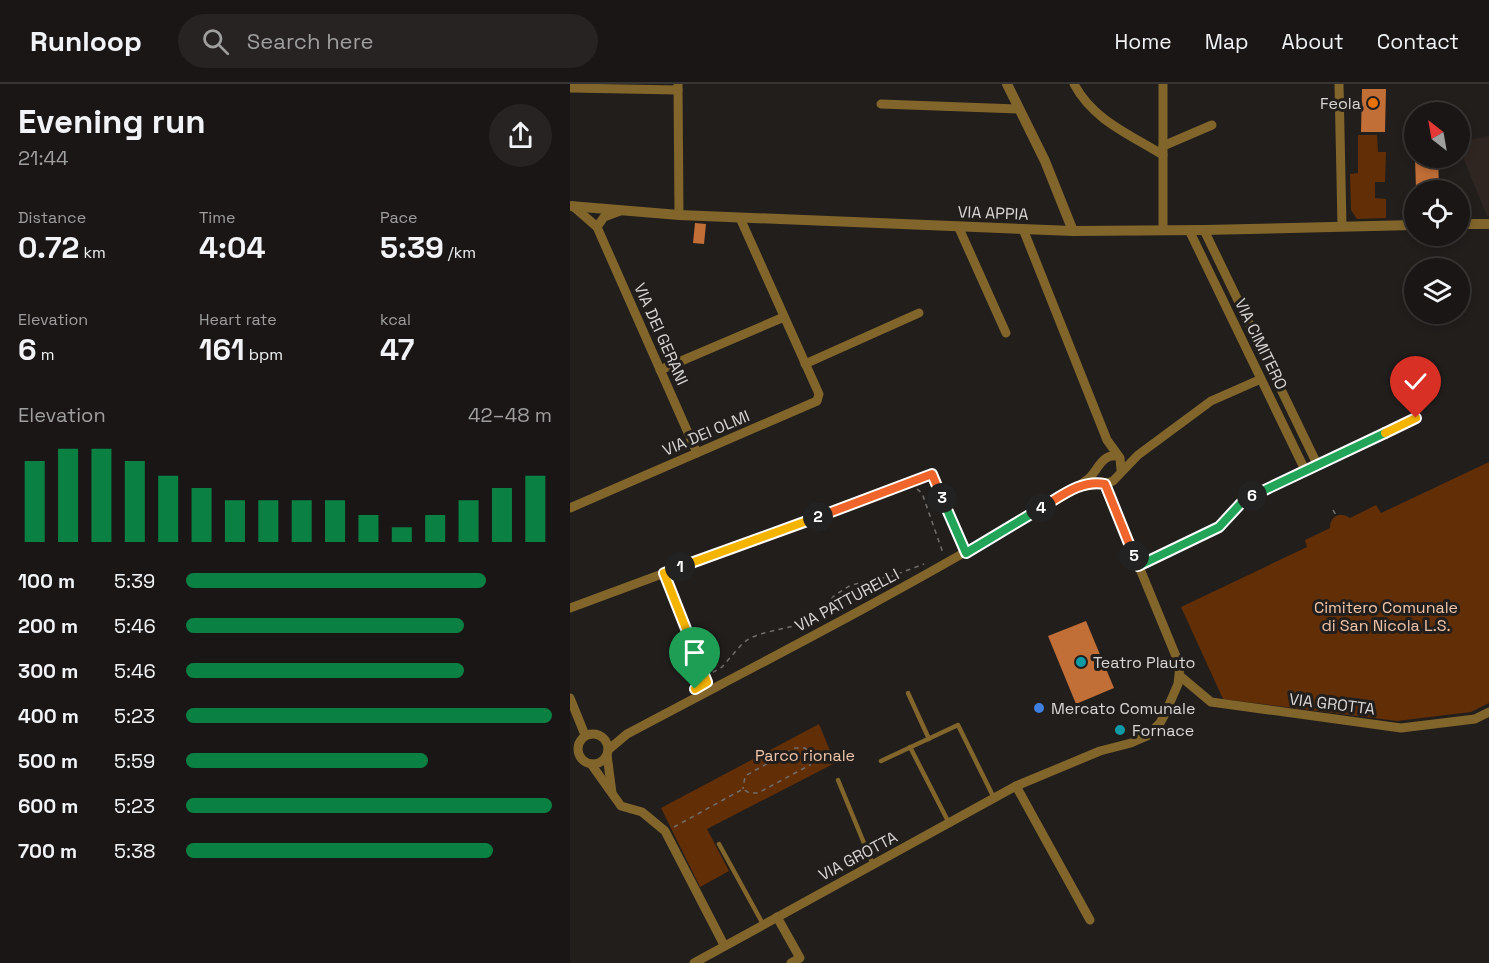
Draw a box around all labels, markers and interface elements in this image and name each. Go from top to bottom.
search box [178,14,598,68]
text: Runloop [30,23,142,59]
icon: search [199,25,232,58]
text: Search here [247,27,374,55]
text: Home [1114,28,1172,55]
text: Map [1205,28,1249,55]
text: About [1282,28,1344,55]
text: Contact [1377,28,1459,55]
place label: Feola [1320,93,1361,114]
marker: Feola [1366,96,1380,110]
text: Evening run [18,101,206,143]
north arrow [1404,102,1470,168]
map controls [1404,102,1470,324]
button: share [489,104,552,167]
text: 21:44 [18,145,68,171]
button: locate [1404,180,1470,246]
street label: VIA APPIA [957,201,1029,225]
text: Distance [18,207,86,228]
text: Time [199,207,235,228]
text: Pace [380,207,417,228]
text: 0.72 [18,228,79,267]
text: 4:04 [199,228,266,267]
text: 5:39 [380,228,444,267]
text: km [79,242,106,263]
text: /km [444,242,476,263]
button: layers [1404,258,1470,324]
street label: VIA DEI GERANI [629,280,693,388]
street label: VIA CIMITERO [1230,295,1292,393]
text: Elevation [18,309,88,330]
text: Heart rate [199,309,277,330]
text: kcal [380,309,411,330]
text: 6 [18,330,37,369]
text: 161 [199,330,245,369]
text: 47 [380,330,414,369]
text: m [37,344,54,365]
text: bpm [245,344,283,365]
pin [1390,356,1441,418]
icon: check [1399,365,1432,398]
text: Elevation [18,402,106,428]
text: 42–48 m [468,402,552,428]
street label: VIA DEI OLMI [659,405,753,461]
pin: 6 [1237,481,1267,511]
pin: 3 [927,483,957,513]
text: 6 [1247,485,1257,506]
text: 3 [937,487,947,508]
pin: 4 [1026,493,1056,523]
text: 4 [1036,497,1046,518]
pin: 2 [803,502,833,532]
text: 2 [813,506,823,527]
pin: 5 [1119,541,1149,571]
text: 5 [1129,545,1139,566]
pin: 1 [665,552,695,582]
text: 1 [676,556,684,577]
street label: VIA PATTURELLI [791,564,903,636]
text: 100 m [18,568,75,594]
text: 5:39 [114,568,155,594]
park label: Cimitero Comunale di San Nicola L.S. [1314,597,1458,636]
text: 200 m [18,613,78,639]
text: 5:46 [114,613,156,639]
pin [669,627,720,689]
icon: arrive [678,636,711,669]
place label: Teatro Plauto [1093,652,1195,673]
marker: Teatro Plauto [1074,655,1088,669]
text: 300 m [18,658,78,684]
text: 5:46 [114,658,156,684]
street label: VIA GROTTA [1288,688,1376,720]
place label: Mercato Comunale [1051,698,1195,719]
marker: Mercato Comunale [1032,701,1046,715]
text: 400 m [18,703,79,729]
text: 5:23 [114,703,155,729]
place label: Fornace [1132,720,1194,741]
marker: Fornace [1113,723,1127,737]
park label: Parco rionale [755,745,855,766]
text: 500 m [18,748,78,774]
text: 5:59 [114,748,155,774]
text: 600 m [18,793,78,819]
text: 5:23 [114,793,155,819]
street label: VIA GROTTA [815,826,901,886]
text: 700 m [18,838,77,864]
text: 5:38 [114,838,156,864]

